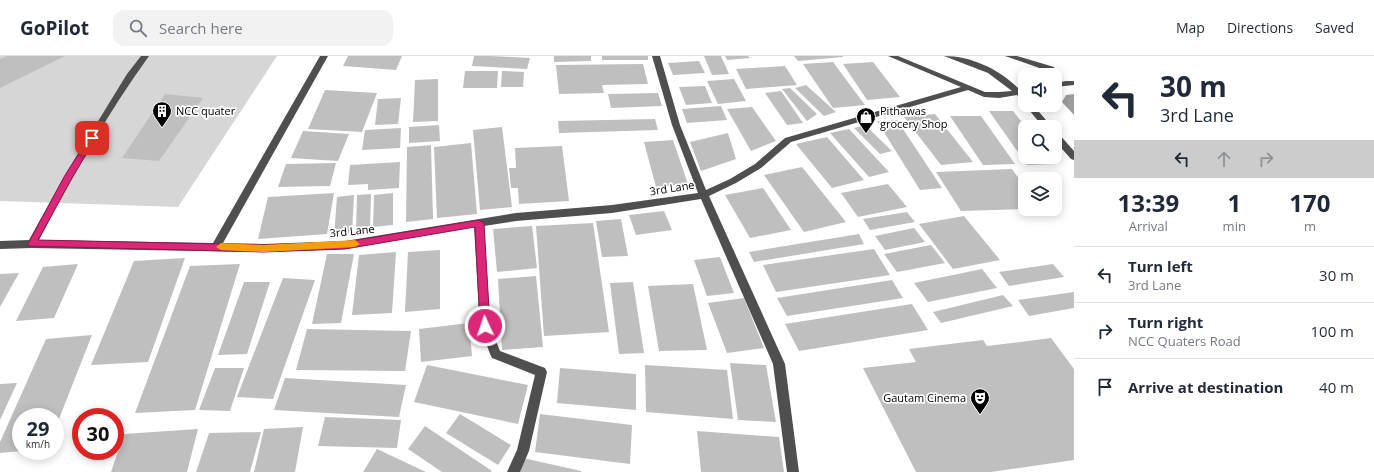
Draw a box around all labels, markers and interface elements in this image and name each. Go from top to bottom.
search box [113,10,393,46]
text: GoPilot [20,15,89,41]
icon: search [127,17,149,39]
text: Search here [159,18,243,38]
text: Map [1176,18,1205,37]
text: Directions [1227,18,1293,37]
text: Saved [1315,18,1354,37]
text: 30 m [1160,67,1227,105]
map controls [1018,68,1062,216]
button: sound [1018,68,1062,112]
icon: left [1094,72,1146,124]
building icon: NCC quater [151,100,173,128]
place label: NCC quater [176,103,236,118]
place label: Pithawas grocery Shop [880,103,948,131]
text: 3rd Lane [1160,103,1234,127]
shop icon: Pithawas grocery Shop [855,106,877,134]
button: search [1018,120,1062,164]
pin [75,121,109,155]
icon: arrive [81,127,103,149]
icon: left [1171,148,1193,170]
icon: ahead [1213,148,1235,170]
icon: right [1255,148,1277,170]
button: layers [1018,172,1062,216]
street label: 3rd Lane [648,177,695,198]
text: 13:39 [1117,186,1179,219]
text: 1 [1227,186,1241,219]
text: 170 [1289,186,1331,219]
text: Arrival [1129,217,1168,235]
text: min [1223,217,1246,235]
text: m [1304,217,1316,235]
street label: 3rd Lane [329,221,375,240]
text: Turn left [1128,256,1193,276]
icon: left [1094,264,1116,286]
text: 30 m [1319,265,1354,285]
text: 3rd Lane [1128,276,1181,294]
position arrow [464,305,506,347]
text: Turn right [1128,312,1203,332]
icon: right [1094,320,1116,342]
text: 100 m [1310,321,1354,341]
text: NCC Quaters Road [1128,332,1241,350]
icon: arrive [1094,376,1116,398]
text: Arrive at destination [1128,377,1283,397]
text: 40 m [1319,377,1354,397]
theatre icon: Gautam Cinema [969,387,991,415]
place label: Gautam Cinema [883,390,966,405]
speed limit sign: 30 [72,408,124,460]
text: 29 [27,415,49,442]
text: km/h [26,437,50,451]

